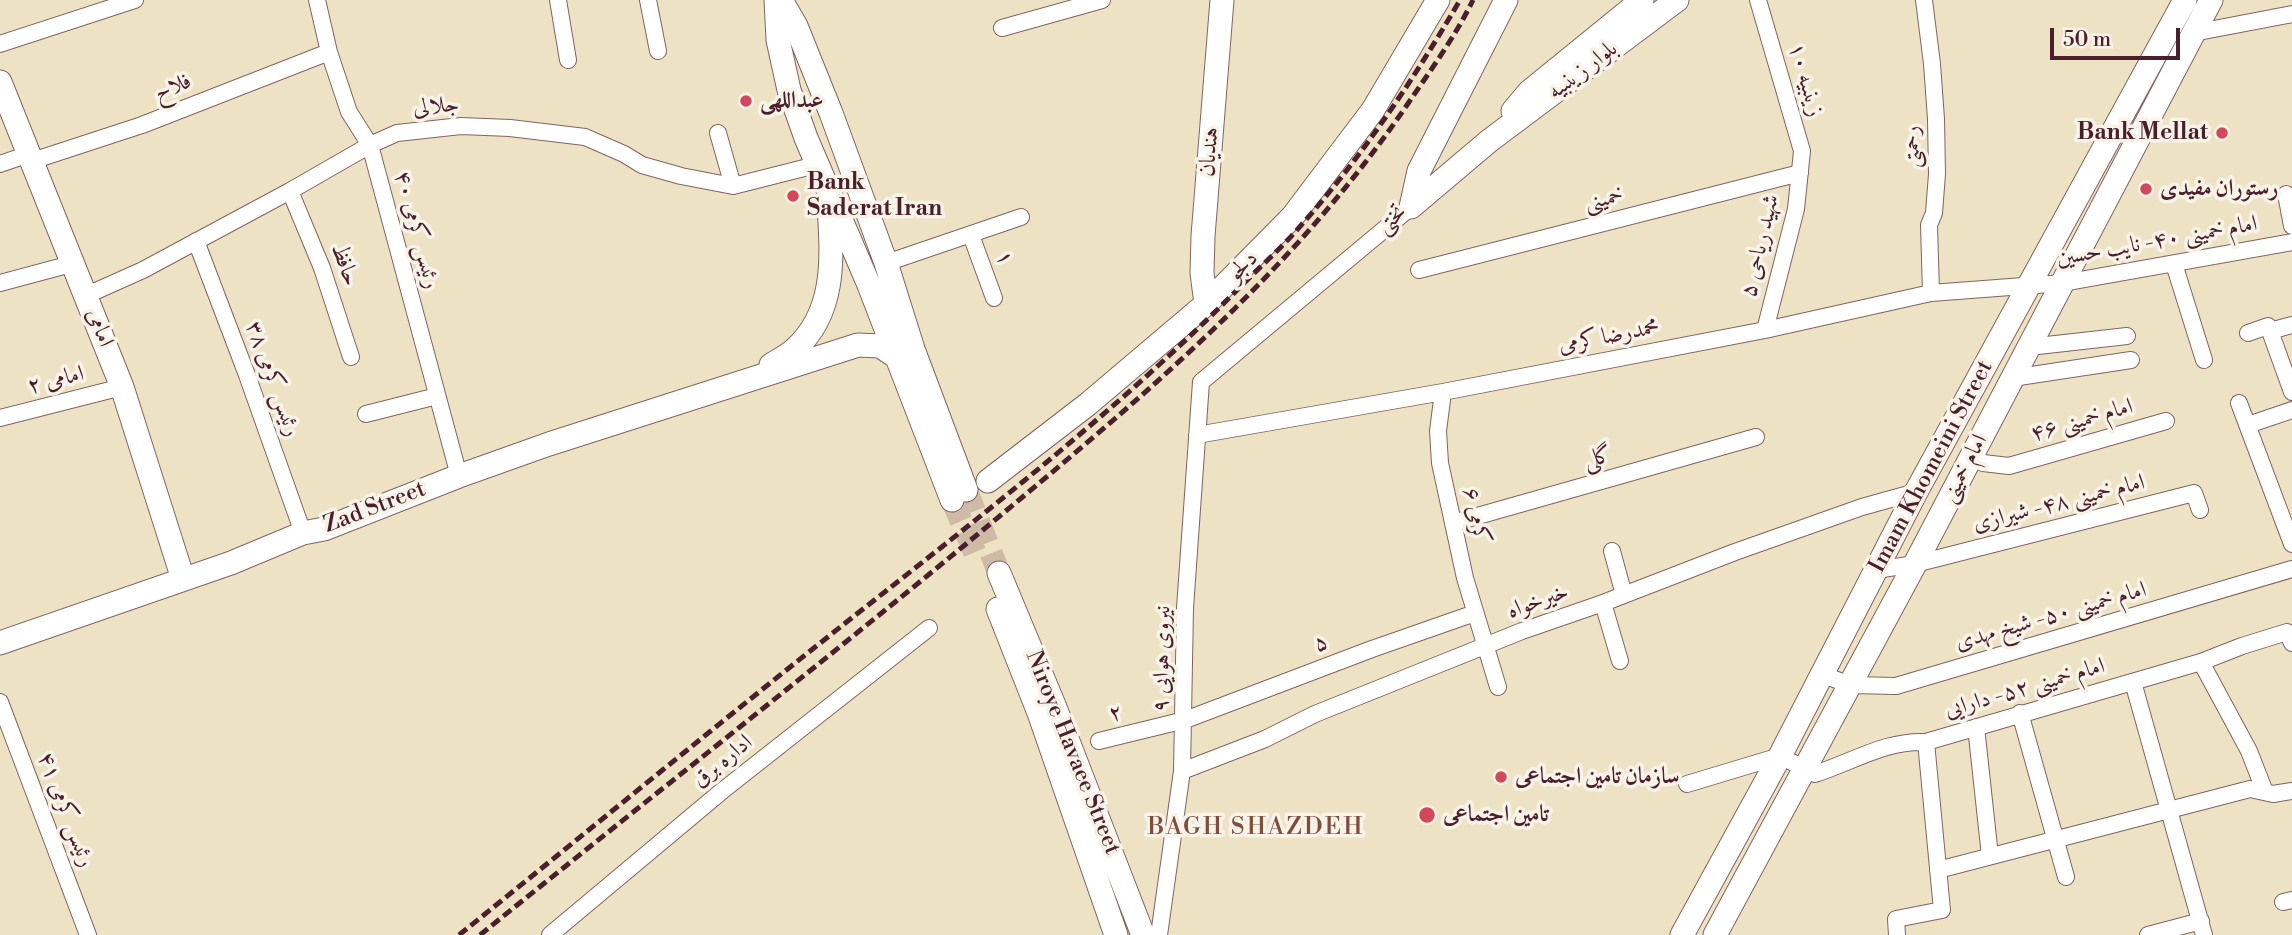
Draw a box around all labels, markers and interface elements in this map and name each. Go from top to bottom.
scale bar [2054,14,2184,58]
text: 50 m [2063,27,2111,53]
street label: بلوار زینبیه [1543,36,1623,106]
street label: زینبیه ۱۰ [1781,40,1829,120]
street label: فلاح [150,68,196,108]
place label: عبداللهی [760,87,823,115]
street label: جلالی [412,91,460,123]
marker: عبداللهی [738,93,754,109]
place label: Bank Mellat [2077,119,2208,147]
street label: رحمتی [1899,125,1927,169]
marker: Bank Mellat [2214,125,2230,141]
street label: هندیان [1194,126,1226,178]
street label: رئیس کرمی ۴۰ [387,168,445,292]
place label: Bank Saderat Iran [807,169,942,223]
place label: رستوران مفیدی [2160,175,2278,203]
marker: رستوران مفیدی [2138,181,2154,197]
street label: خمینی [1582,182,1626,218]
marker: Bank Saderat Iran [785,188,801,204]
street label: ۵ شهید ریاحی [1736,192,1786,300]
street label: تختی [1371,199,1413,241]
street label: امام خمینی ۴۰- نایب حسین [2054,211,2260,273]
street label: حافظ [324,240,364,290]
street label: دلجو [1222,246,1264,288]
street label: ۱ [989,247,1019,269]
street label: امامی [79,305,119,351]
street label: محمدرضا کرمی [1556,314,1662,360]
street label: رئیس کرمی ۳۸ [238,318,306,440]
street label: Imam Khomeini Street [1864,356,2000,578]
street label: امامی ۲ [25,361,87,401]
street label: امام خمینی ۴۶ [2028,393,2136,449]
street label: امام خمینی [1936,430,1994,508]
street label: گلی [1580,442,1616,476]
street label: امام خمینی ۴۸- شیرازی [1970,469,2148,539]
street label: Zad Street [320,476,430,540]
street label: کرمی ۶ [1456,485,1494,547]
street label: امام خمینی ۵۰- شیخ مهدی [1952,577,2150,657]
street label: خیرخواه [1504,578,1572,626]
street label: نیروی هوایی ۹ [1148,605,1178,713]
street label: ۵ [1310,629,1332,659]
street label: Niroye Havaee Street [1019,647,1125,859]
street label: امام خمینی ۵۲- دارایی [1942,653,2108,725]
street label: ۲ [1106,699,1126,729]
street label: اداره برق [687,729,759,795]
street label: رئیس کرمی ۴۱ [30,749,100,871]
place label: سازمان تامین اجتماعی [1515,763,1680,791]
marker: سازمان تامین اجتماعی [1493,769,1509,785]
place label: تامین اجتماعی [1443,801,1549,829]
marker: تامین اجتماعی [1417,805,1437,825]
district label: BAGH SHAZDEH [1149,814,1363,842]

